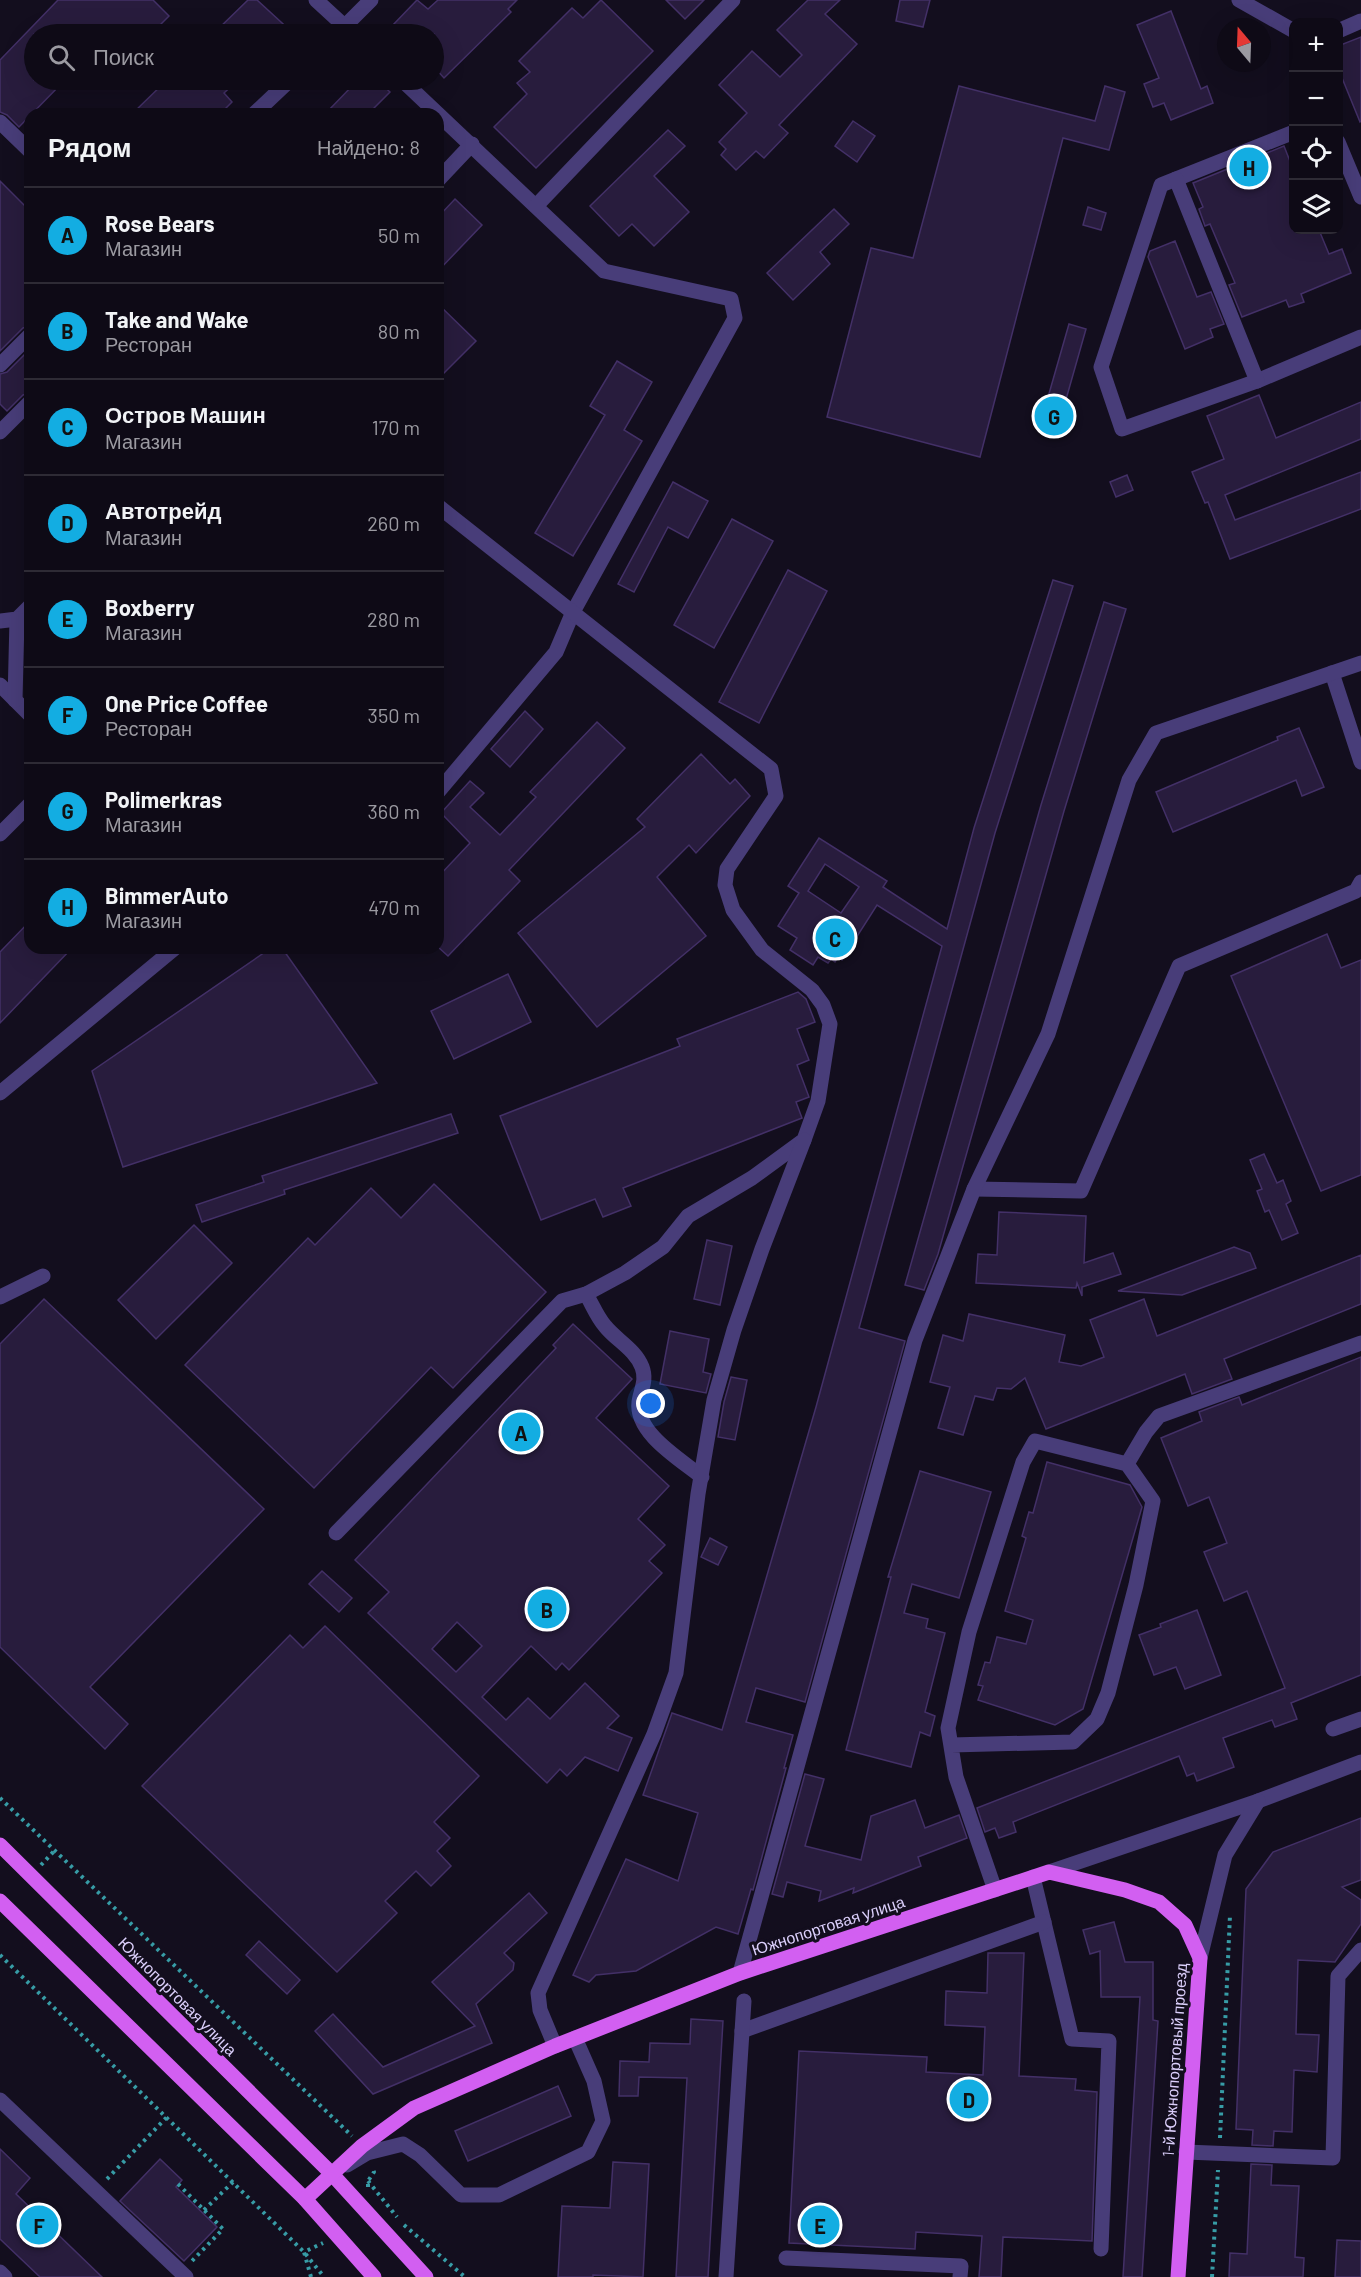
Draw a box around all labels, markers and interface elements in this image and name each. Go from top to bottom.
north arrow [1217,18,1271,72]
map controls [1289,18,1343,234]
button: + [1289,18,1343,72]
search box [24,24,444,90]
icon: search [45,41,78,74]
text: Поиск [93,43,154,69]
button: − [1289,72,1343,126]
button: locate [1289,126,1343,180]
text: Рядом [48,131,131,162]
text: Найдено: 8 [317,135,420,159]
pin: H [1230,144,1268,190]
button: layers [1289,180,1343,234]
text: Rose Bears [105,210,215,236]
text: A [61,223,74,247]
text: 50 m [378,223,420,247]
text: Магазин [105,236,182,260]
text: Take and Wake [105,306,249,332]
text: B [61,319,74,343]
text: 80 m [378,319,420,343]
text: Ресторан [105,332,192,356]
pin: G [1034,394,1074,438]
text: Остров Машин [105,401,266,427]
text: C [61,415,74,439]
text: 170 m [372,415,420,439]
text: Магазин [105,429,182,453]
text: Автотрейд [105,497,221,523]
text: D [61,511,74,535]
text: 260 m [367,511,420,535]
text: Магазин [105,525,182,549]
text: Boxberry [105,594,195,620]
text: E [62,607,73,631]
text: 280 m [367,607,420,631]
text: Магазин [105,620,182,644]
text: One Price Coffee [105,690,268,716]
text: F [62,703,73,727]
text: 350 m [368,703,420,727]
text: Ресторан [105,716,192,740]
text: Polimerkras [105,786,222,812]
text: G [61,799,74,823]
text: 360 m [368,799,420,823]
text: Магазин [105,812,182,836]
text: BimmerAuto [105,882,229,908]
text: H [61,895,74,919]
text: 470 m [368,895,420,919]
text: Магазин [105,908,182,932]
pin: C [816,916,854,960]
your location [636,1389,665,1418]
pin: A [502,1410,540,1454]
pin: B [528,1586,566,1632]
street label: Южнопортовая улица [749,1891,907,1959]
street label: Южнопортовая улица [115,1933,241,2059]
street label: 1-й Южнопортовый проезд [1158,1962,1190,2158]
pin: D [950,2076,988,2122]
pin: F [20,2202,58,2248]
pin: E [800,2202,840,2248]

